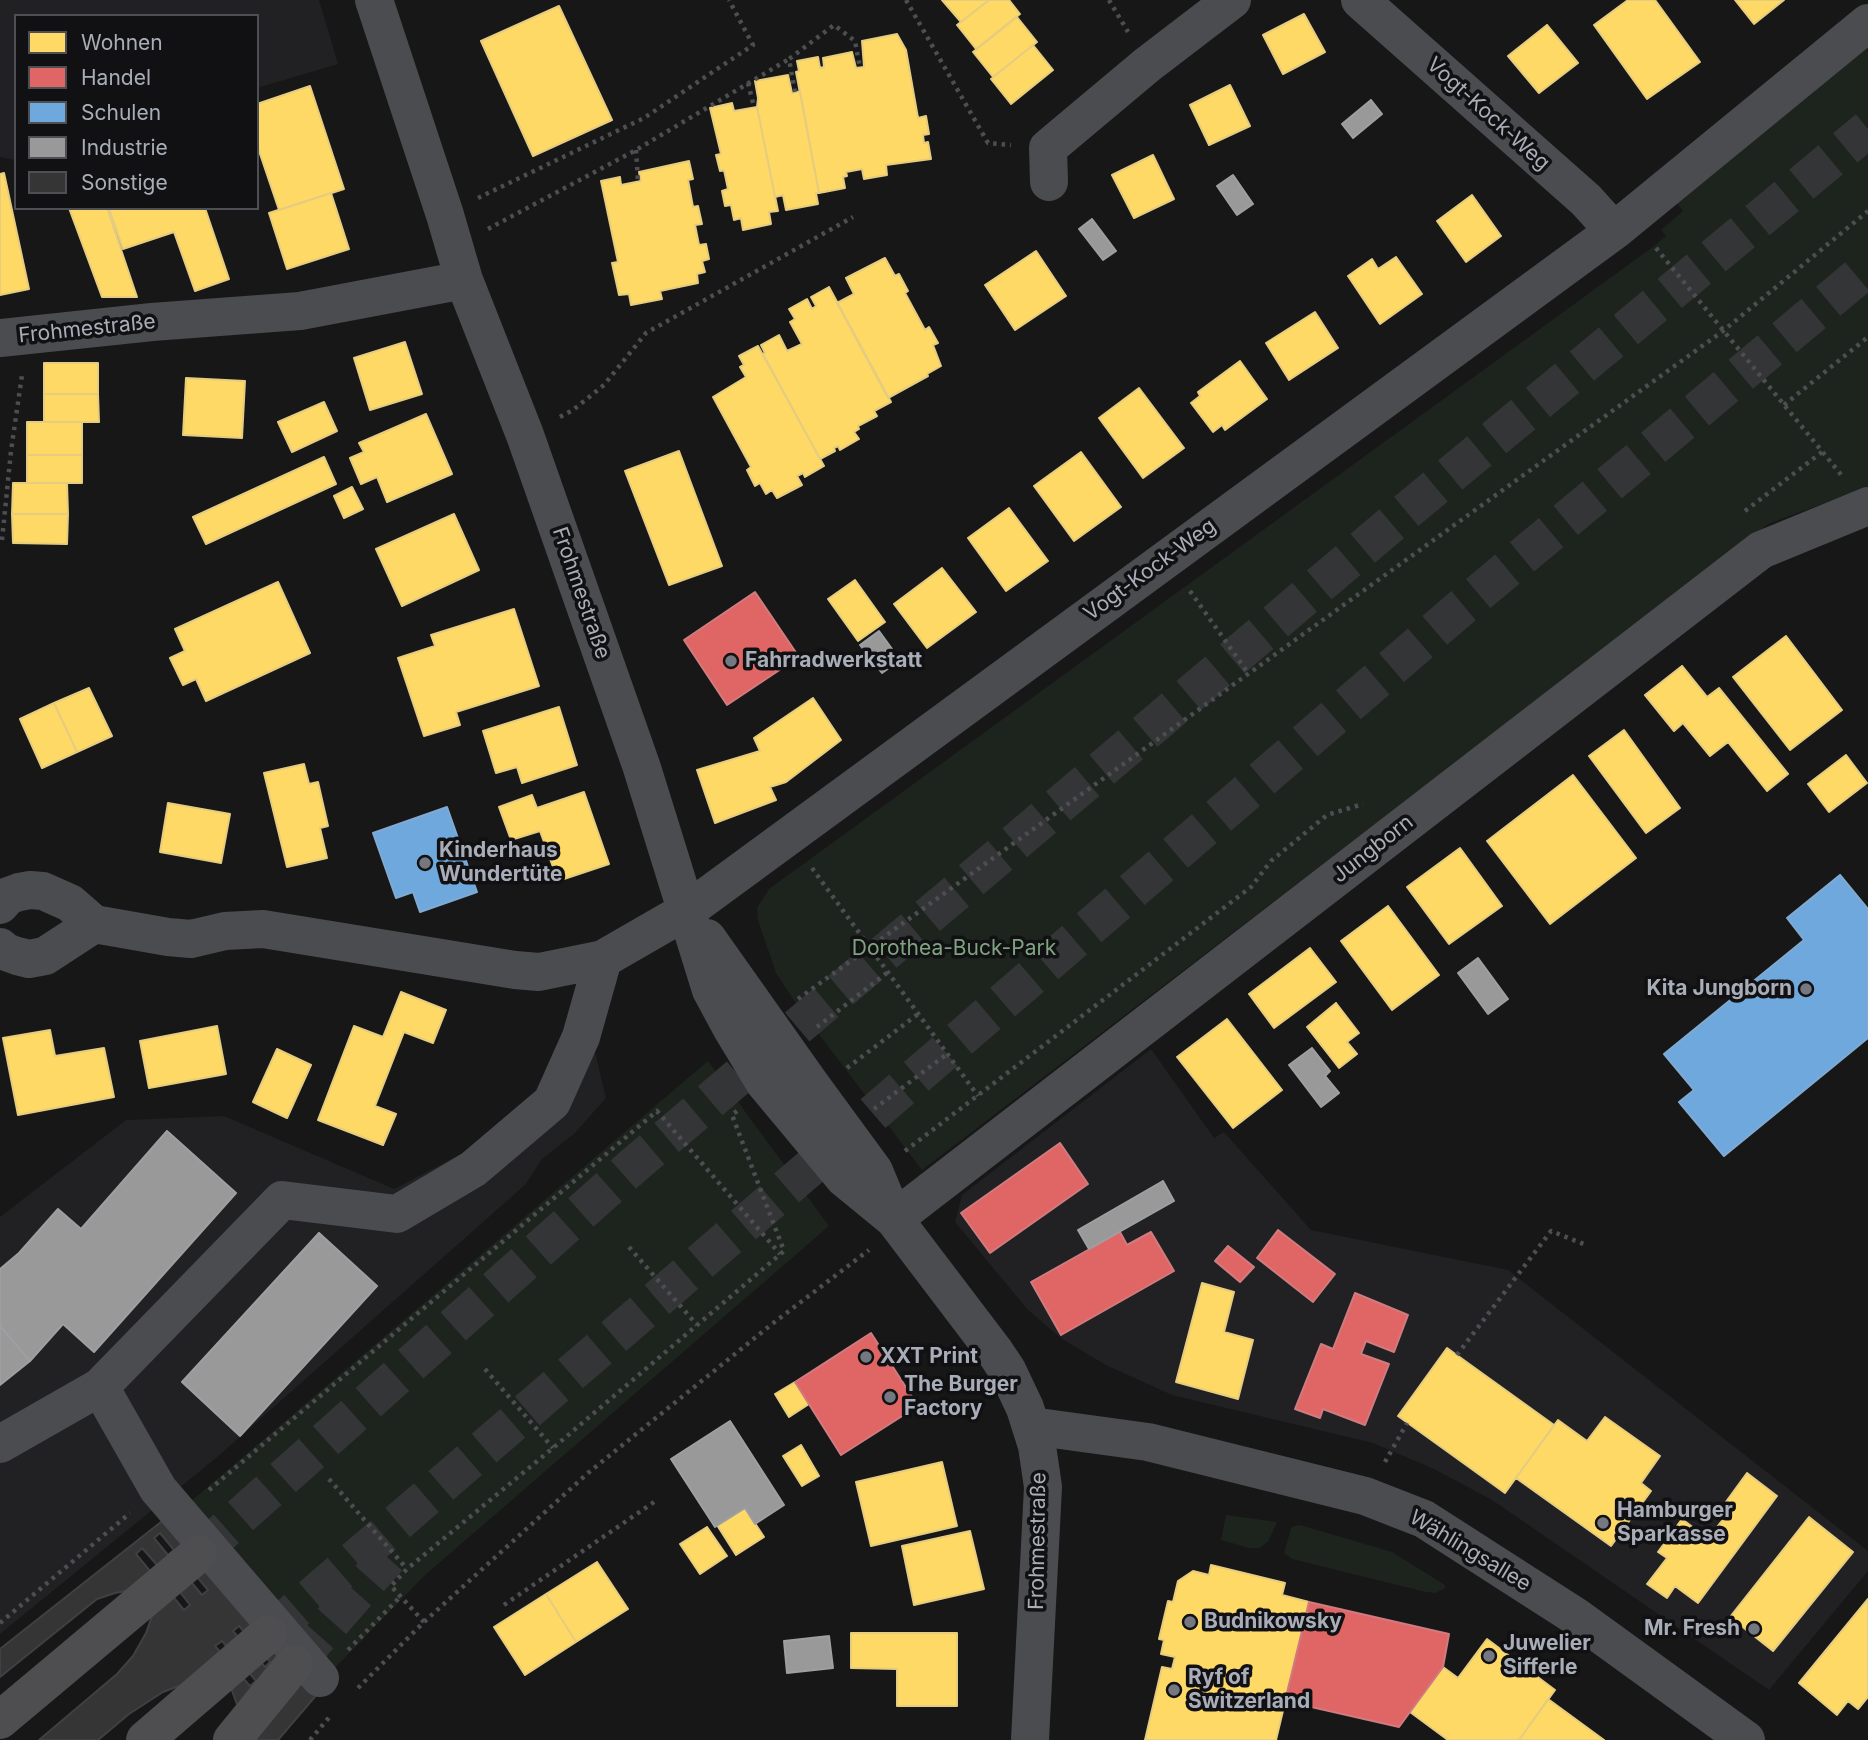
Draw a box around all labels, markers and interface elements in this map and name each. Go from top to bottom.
legend [14,14,259,210]
text: Wohnen [81,30,163,55]
street label: Vogt-Kock-Weg [1421,52,1555,176]
text: Handel [81,65,151,90]
text: Schulen [81,100,161,125]
text: Industrie [81,135,168,160]
text: Sonstige [81,170,168,195]
street label: Frohmestraße [17,309,157,349]
street label: Vogt-Kock-Weg [1079,514,1221,626]
street label: Frohmestraße [547,524,615,662]
place label: Fahrradwerkstatt [745,648,922,674]
marker: Fahrradwerkstatt [723,653,739,669]
street label: Jungborn [1328,810,1418,888]
place label: Kinderhaus Wundertüte [439,838,562,888]
marker: Kinderhaus Wundertüte [417,855,433,871]
park label: Dorothea-Buck-Park [852,936,1056,962]
place label: Kita Jungborn [1647,976,1792,1002]
marker: Kita Jungborn [1798,981,1814,997]
place label: XXT Print [880,1344,978,1370]
marker: XXT Print [858,1349,874,1365]
place label: The Burger Factory [904,1372,1018,1422]
marker: The Burger Factory [882,1389,898,1405]
street label: Frohmestraße [1024,1472,1052,1610]
place label: Hamburger Sparkasse [1617,1498,1733,1548]
street label: Wählingsallee [1405,1505,1535,1597]
marker: Hamburger Sparkasse [1595,1515,1611,1531]
place label: Budnikowsky [1204,1609,1342,1635]
marker: Budnikowsky [1182,1614,1198,1630]
place label: Mr. Fresh [1644,1616,1740,1642]
marker: Mr. Fresh [1746,1621,1762,1637]
place label: Juwelier Sifferle [1503,1631,1591,1681]
marker: Juwelier Sifferle [1481,1648,1497,1664]
place label: Ryf of Switzerland [1188,1665,1310,1715]
marker: Ryf of Switzerland [1166,1682,1182,1698]

